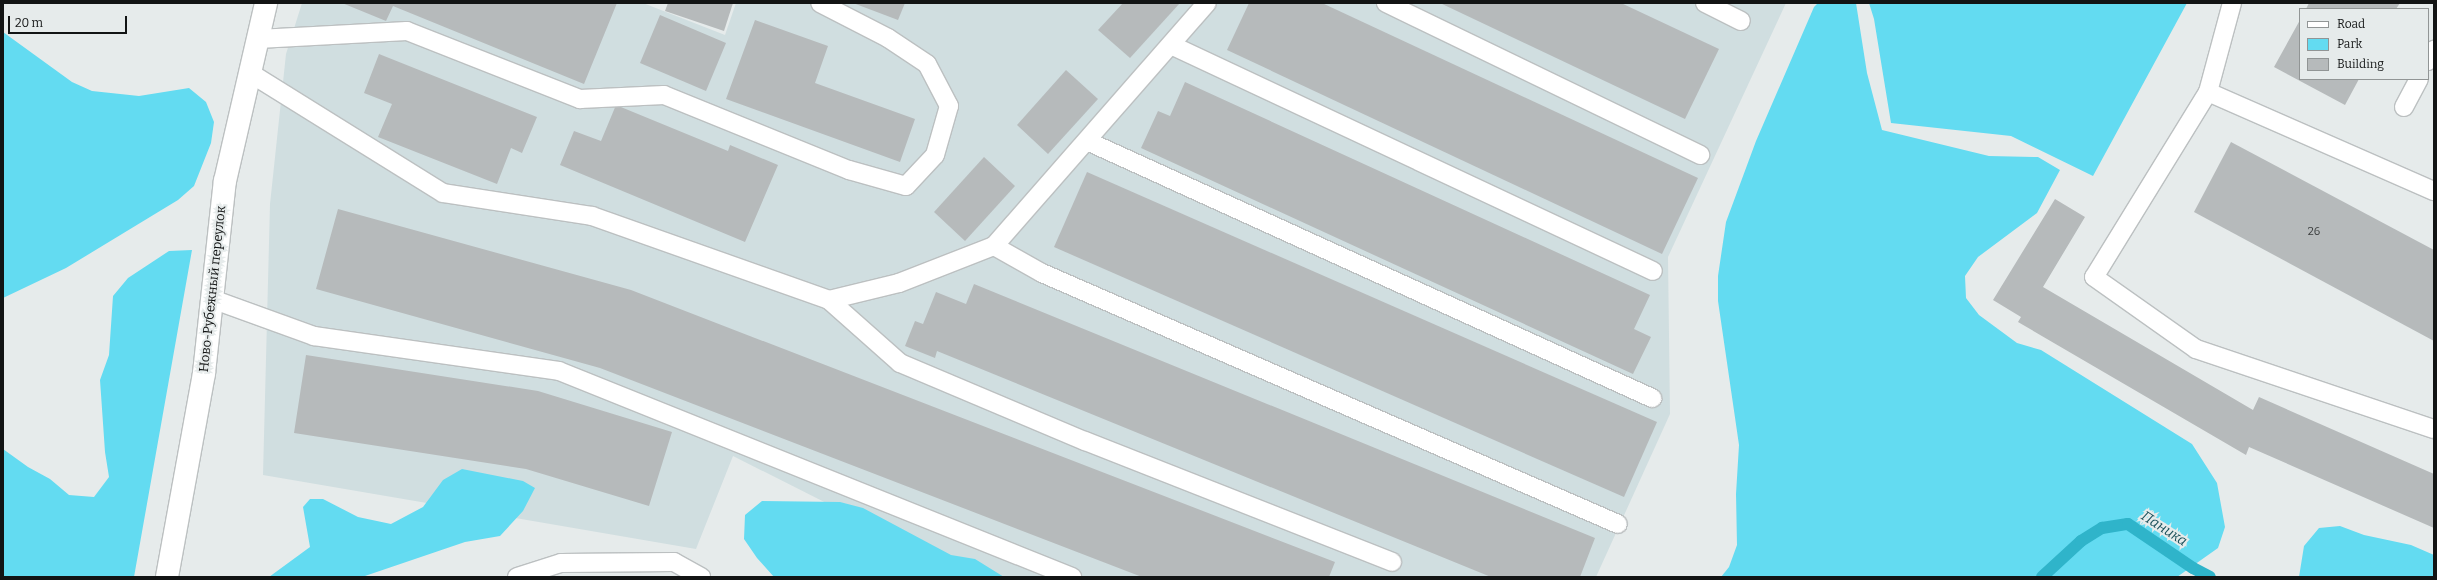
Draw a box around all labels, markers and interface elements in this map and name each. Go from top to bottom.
scale bar [10,8,129,34]
legend [2299,8,2429,80]
text: 20 m [15,16,43,30]
text: Road [2337,17,2365,31]
text: Park [2337,37,2362,51]
text: Building [2337,57,2384,71]
street label: Ново-Рубежный переулок [196,205,230,373]
house number: 26 [2308,225,2320,239]
water label: Паника [2138,508,2190,550]

